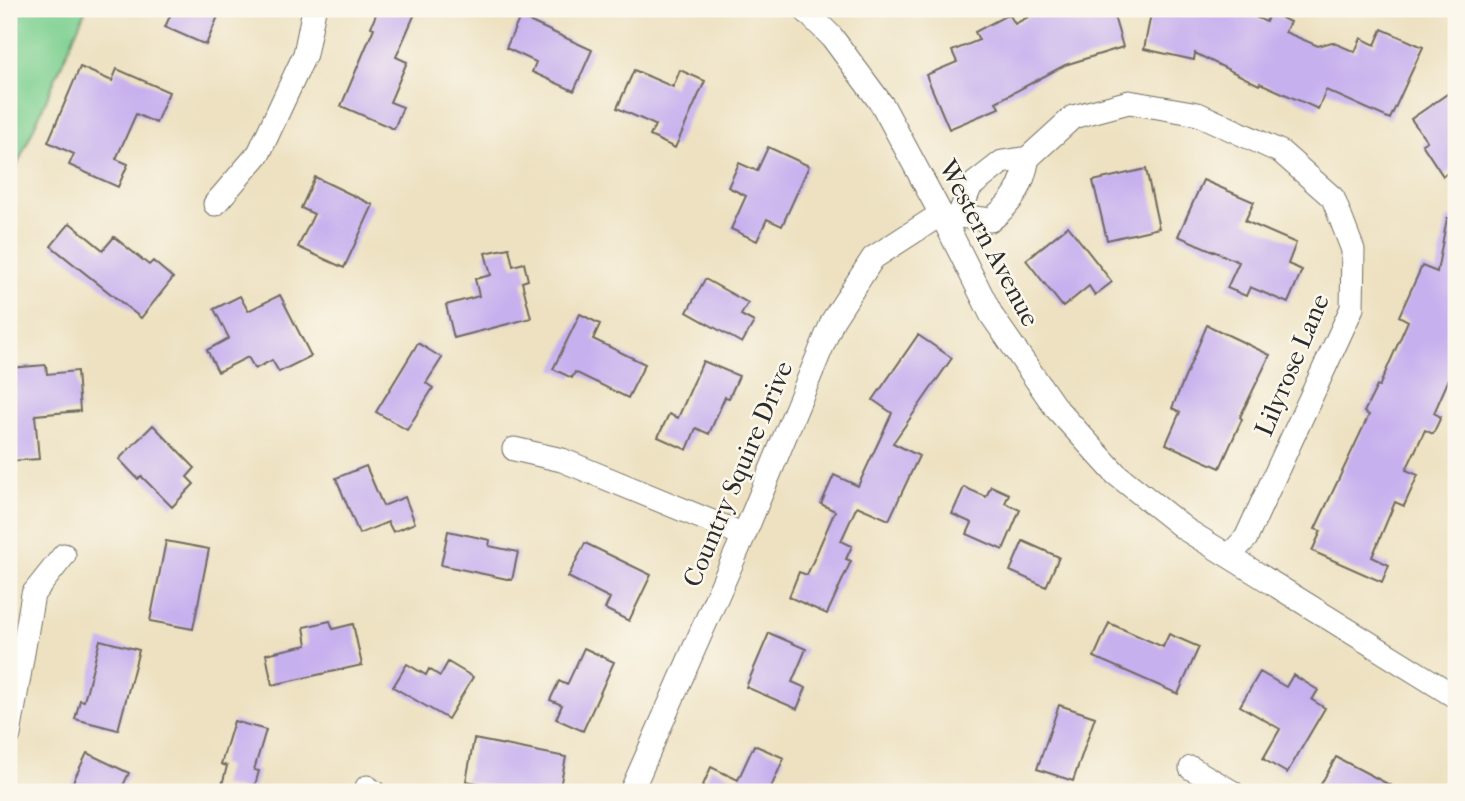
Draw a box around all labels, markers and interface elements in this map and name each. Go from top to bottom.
street label: Western Avenue [932,154,1046,332]
street label: Lilyrose Lane [1248,289,1336,441]
street label: Country Squire Drive [676,356,800,591]

